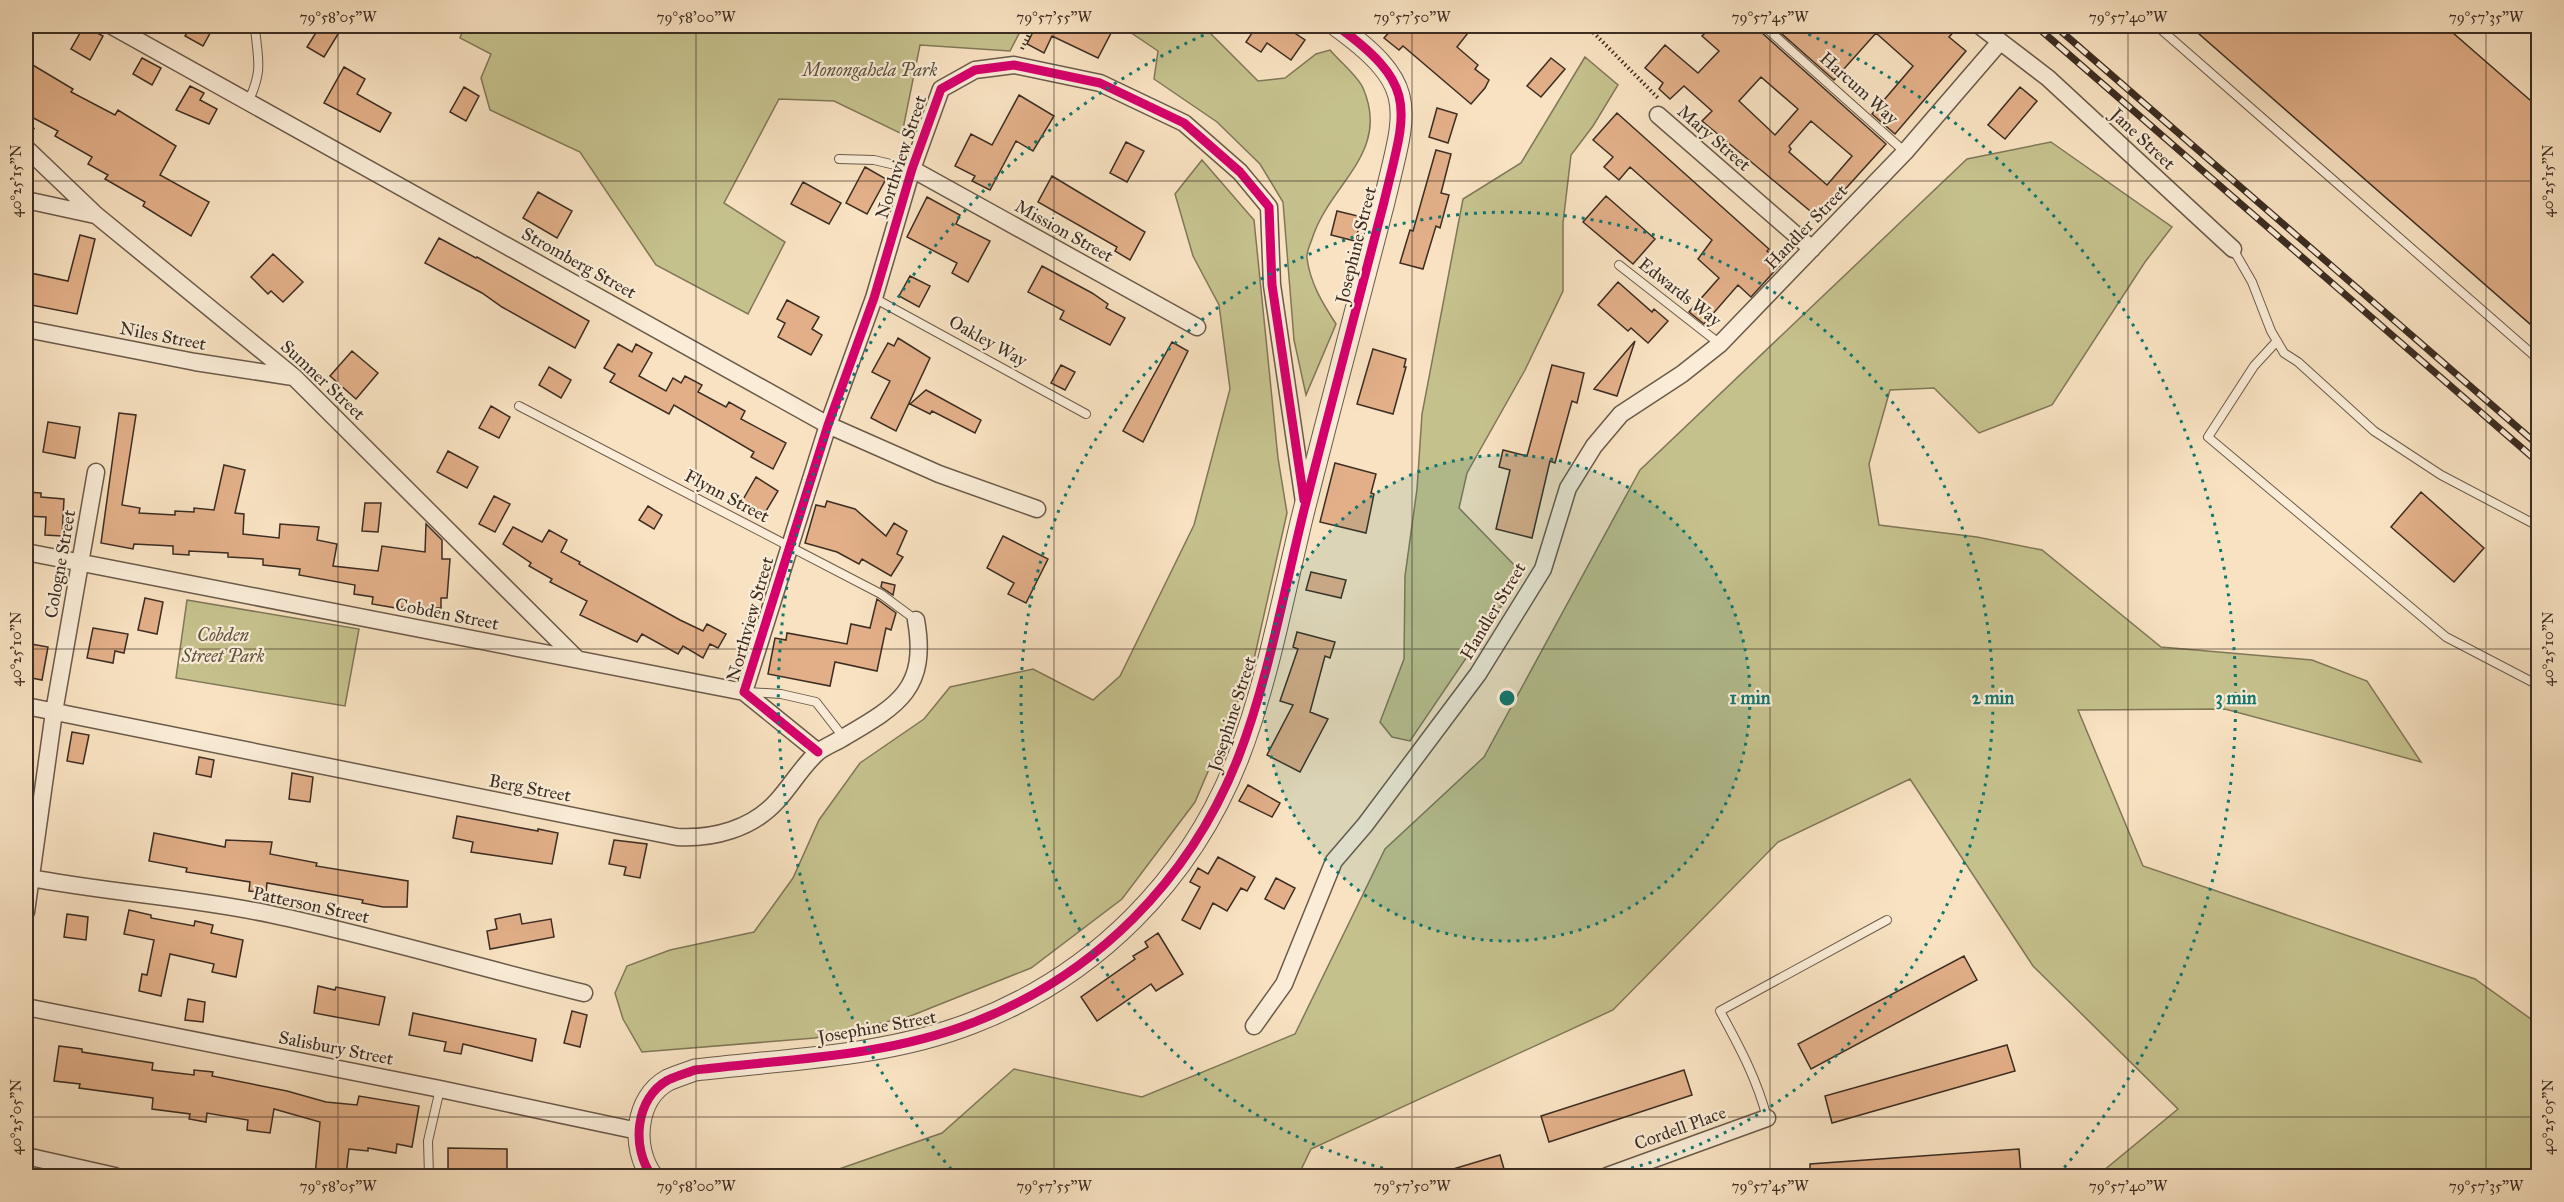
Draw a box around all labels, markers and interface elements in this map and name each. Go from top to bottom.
text: 79°58'05"W [299,8,377,26]
text: 79°58'00"W [657,8,736,26]
text: 79°57'55"W [1016,8,1092,26]
text: 79°57'50"W [1373,8,1451,26]
text: 79°57'45"W [1732,8,1809,26]
text: 79°57'40"W [2089,8,2168,26]
text: 79°57'35"W [2449,8,2524,26]
street label: Harcum Way [1815,47,1903,129]
park label: Monongahela Park [800,59,938,81]
street label: Northview Street [871,92,931,221]
street label: Mary Street [1673,100,1756,176]
street label: Jane Street [2104,102,2180,176]
text: 40°25'15"N [7,144,25,218]
text: 40°25'15"N [2539,144,2557,218]
street label: Handler Street [1760,179,1852,274]
street label: Josephine Street [1330,184,1382,308]
street label: Mission Street [1011,195,1118,267]
street label: Stromberg Street [517,222,641,305]
street label: Edwards Way [1634,253,1726,332]
street label: Oakley Way [945,310,1032,372]
street label: Niles Street [118,317,209,355]
street label: Sumner Street [276,335,370,425]
street label: Flynn Street [681,464,774,528]
street label: Cologne Street [40,507,81,620]
street label: Northview Street [722,554,778,684]
street label: Handler Street [1455,558,1531,664]
street label: Cobden Street [393,593,501,635]
text: 40°25'10"N [7,611,25,686]
text: 40°25'10"N [2539,611,2557,686]
park label: Cobden Street Park [180,624,265,667]
street label: Josephine Street [1202,653,1262,777]
text: 1 min [1730,687,1771,709]
text: 2 min [1972,687,2015,709]
text: 3 min [2216,687,2257,710]
centre of rings [1497,688,1517,708]
street label: Berg Street [487,769,574,808]
street label: Patterson Street [251,882,372,928]
street label: Josephine Street [814,1006,939,1050]
street label: Salisbury Street [277,1026,396,1070]
text: 40°25'05"N [7,1079,25,1155]
text: 40°25'05"N [2539,1079,2557,1155]
street label: Cordell Place [1631,1101,1729,1155]
text: 79°58'05"W [299,1177,377,1195]
text: 79°58'00"W [657,1177,736,1195]
text: 79°57'55"W [1016,1177,1092,1195]
text: 79°57'50"W [1373,1177,1451,1195]
text: 79°57'45"W [1732,1177,1809,1195]
text: 79°57'40"W [2089,1177,2168,1195]
text: 79°57'35"W [2449,1177,2524,1195]

